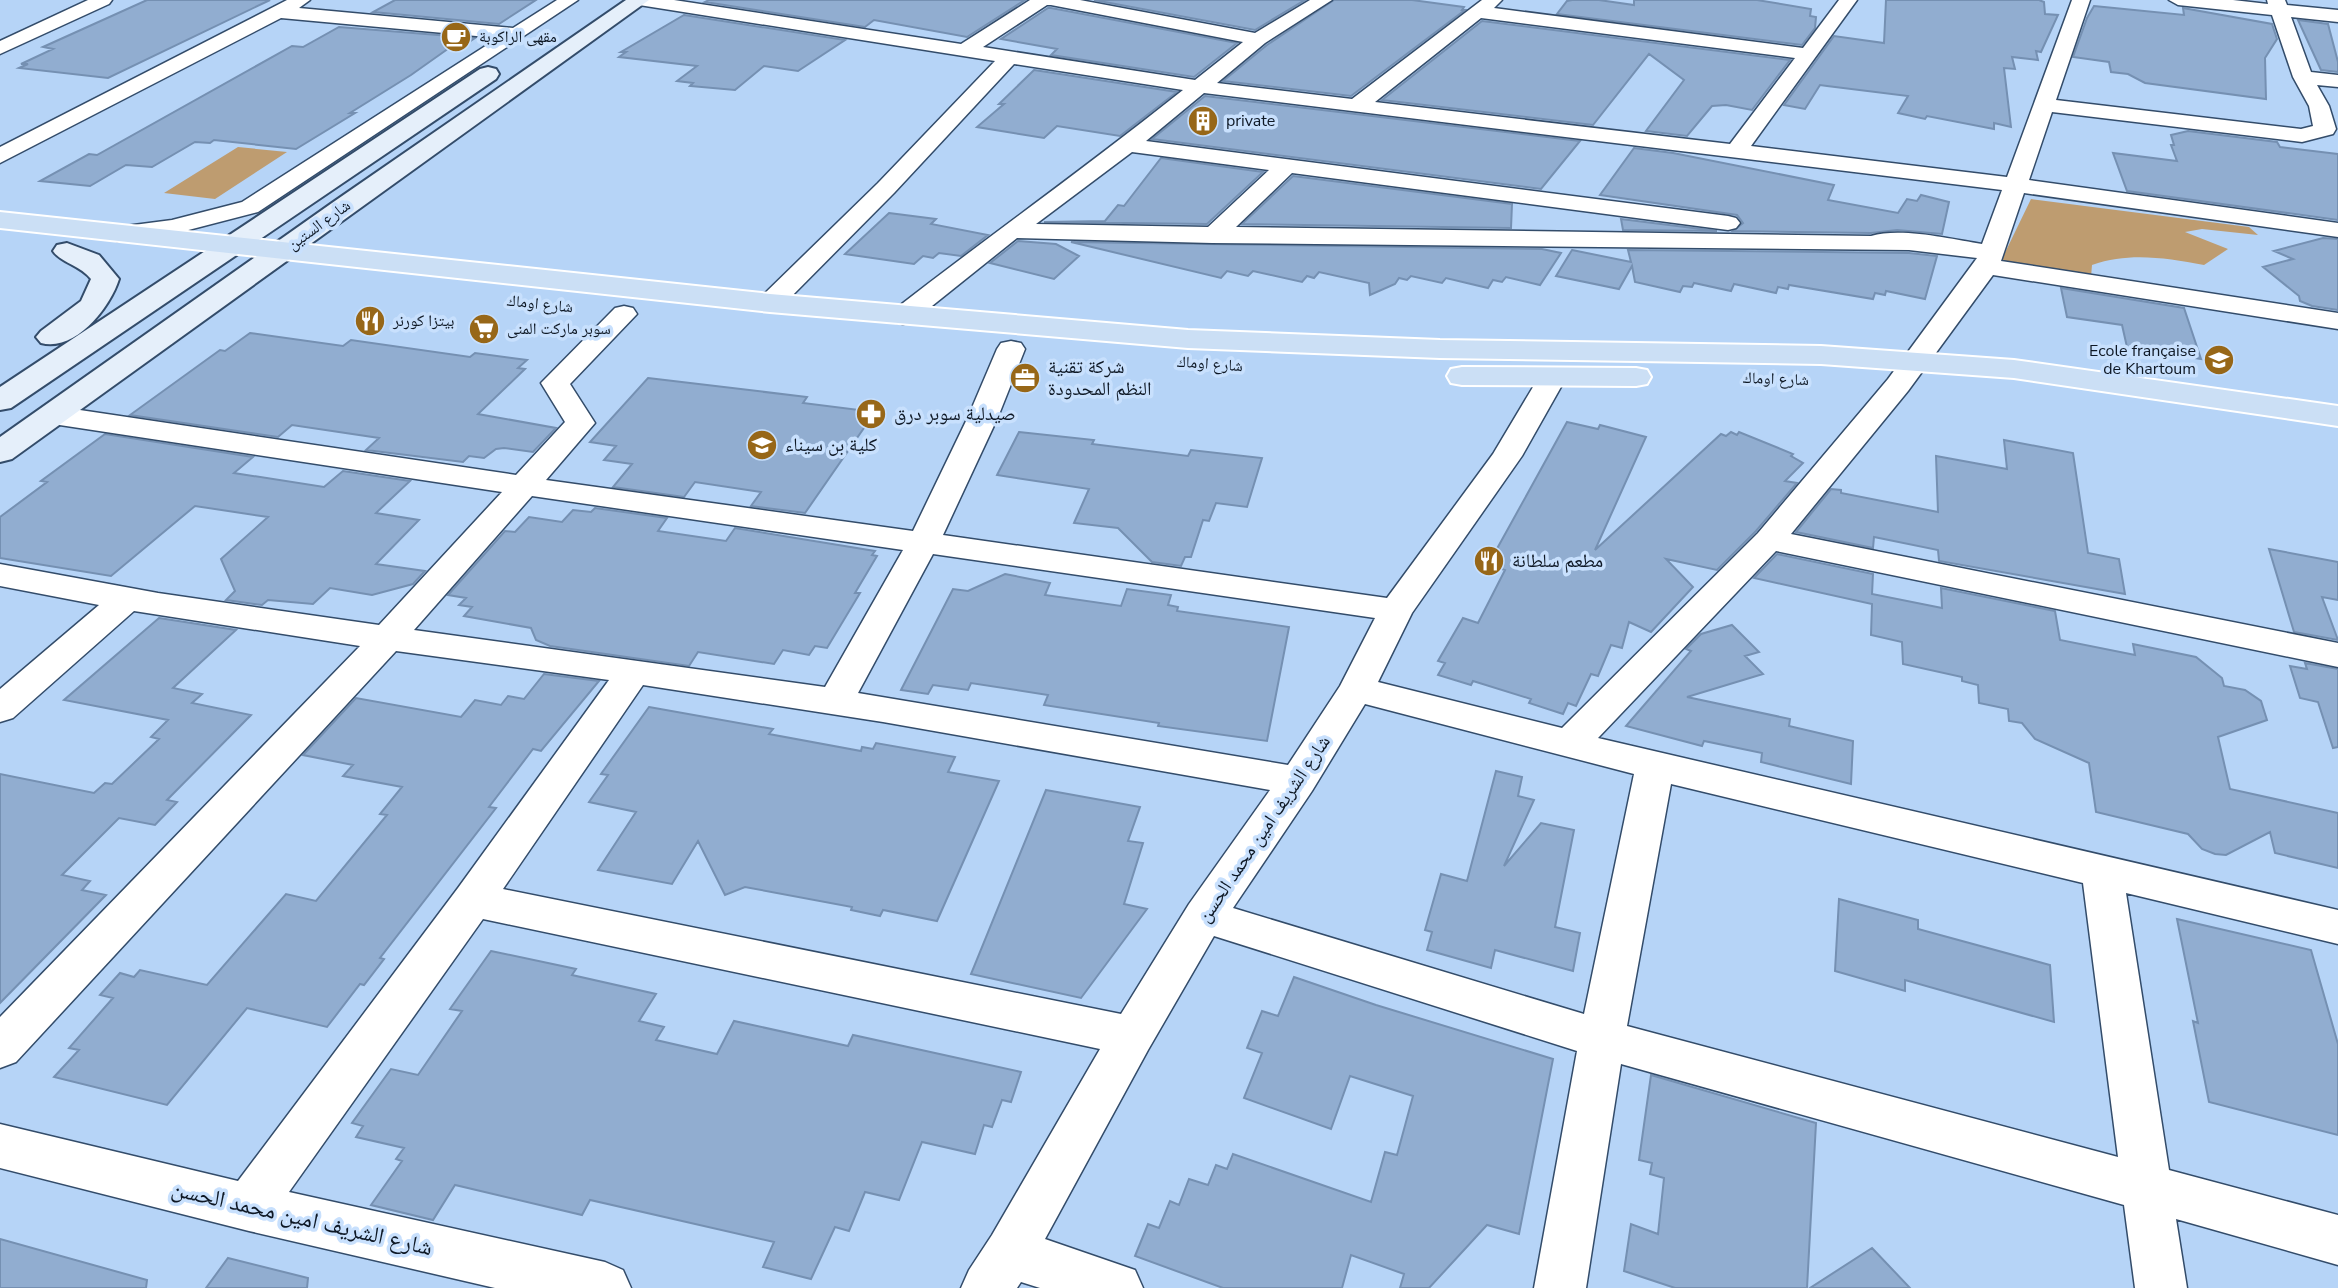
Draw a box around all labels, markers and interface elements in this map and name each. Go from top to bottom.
cafe icon: مقهى الراكوبة [439,20,473,54]
place label: مقهى الراكوبة [479,26,557,48]
building icon: private [1186,104,1220,138]
place label: private [1226,110,1275,132]
street label: شارع الستين [283,195,355,255]
street label: شارع اوماك [506,290,574,318]
restaurant icon: بيتزا كورنر [353,304,387,338]
place label: بيتزا كورنر [392,310,454,332]
supermarket icon: سوبر ماركت المنى [467,312,501,346]
place label: سوبر ماركت المنى [507,318,611,340]
place label: Ecole française de Khartoum [2089,340,2196,380]
school or university icon: Ecole française de Khartoum [2202,343,2236,377]
street label: شارع اوماك [1176,351,1244,377]
place label: شركة تقنية النظم المحدودة [1048,354,1152,402]
office icon: شركة تقنية النظم المحدودة [1008,361,1042,395]
street label: شارع اوماك [1743,367,1809,391]
pharmacy icon: صيدلية سوبر درق [854,397,888,431]
place label: صيدلية سوبر درق [894,401,1016,427]
school or university icon: كلية بن سيناء [745,428,779,462]
place label: كلية بن سيناء [785,432,877,458]
restaurant icon: مطعم سلطانة [1472,544,1506,578]
place label: مطعم سلطانة [1512,548,1603,574]
street label: شارع الشريف امين محمد الحسن [1192,730,1336,928]
street label: شارع الشريف امين محمد الحسن [168,1173,436,1263]

